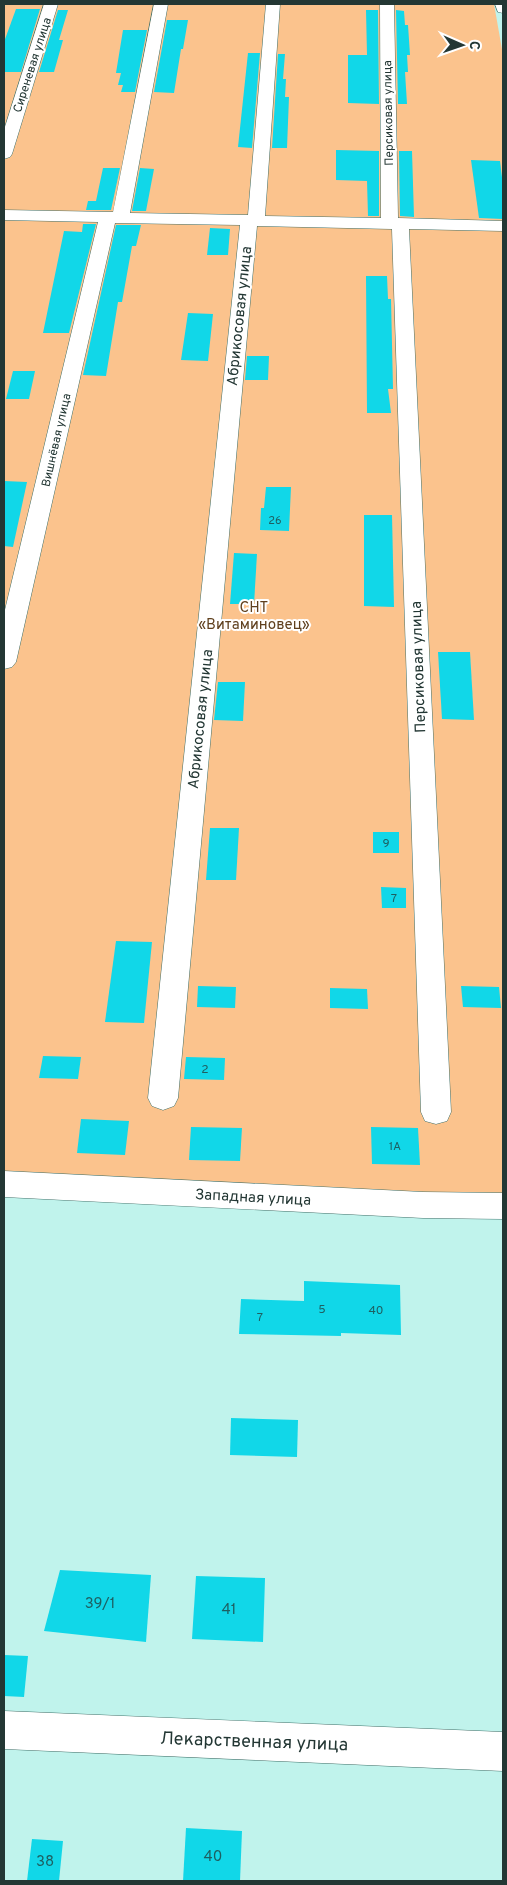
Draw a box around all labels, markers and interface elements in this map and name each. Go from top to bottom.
street label: Сиреневая улица [10,16,56,115]
north arrow [437,20,487,70]
text: С [465,41,482,50]
street label: Персиковая улица [380,60,398,166]
street label: Абрикосовая улица [224,245,257,387]
street label: Вишнёвая улица [38,392,76,489]
house number: 26 [268,514,282,528]
park label: СНТ «Витаминовец» [198,599,310,635]
street label: Персиковая улица [408,601,431,733]
street label: Абрикосовая улица [185,648,218,790]
house number: 9 [382,836,390,852]
house number: 7 [391,891,397,907]
house number: 2 [201,1062,209,1078]
house number: 1А [389,1139,401,1155]
street label: Западная улица [194,1186,312,1211]
house number: 5 [318,1302,326,1318]
house number: 40 [368,1303,384,1319]
house number: 7 [257,1310,263,1326]
house number: 39/1 [85,1595,115,1614]
house number: 41 [222,1601,236,1620]
street label: Лекарственная улица [159,1728,349,1757]
house number: 40 [204,1848,222,1867]
house number: 38 [36,1853,54,1872]

